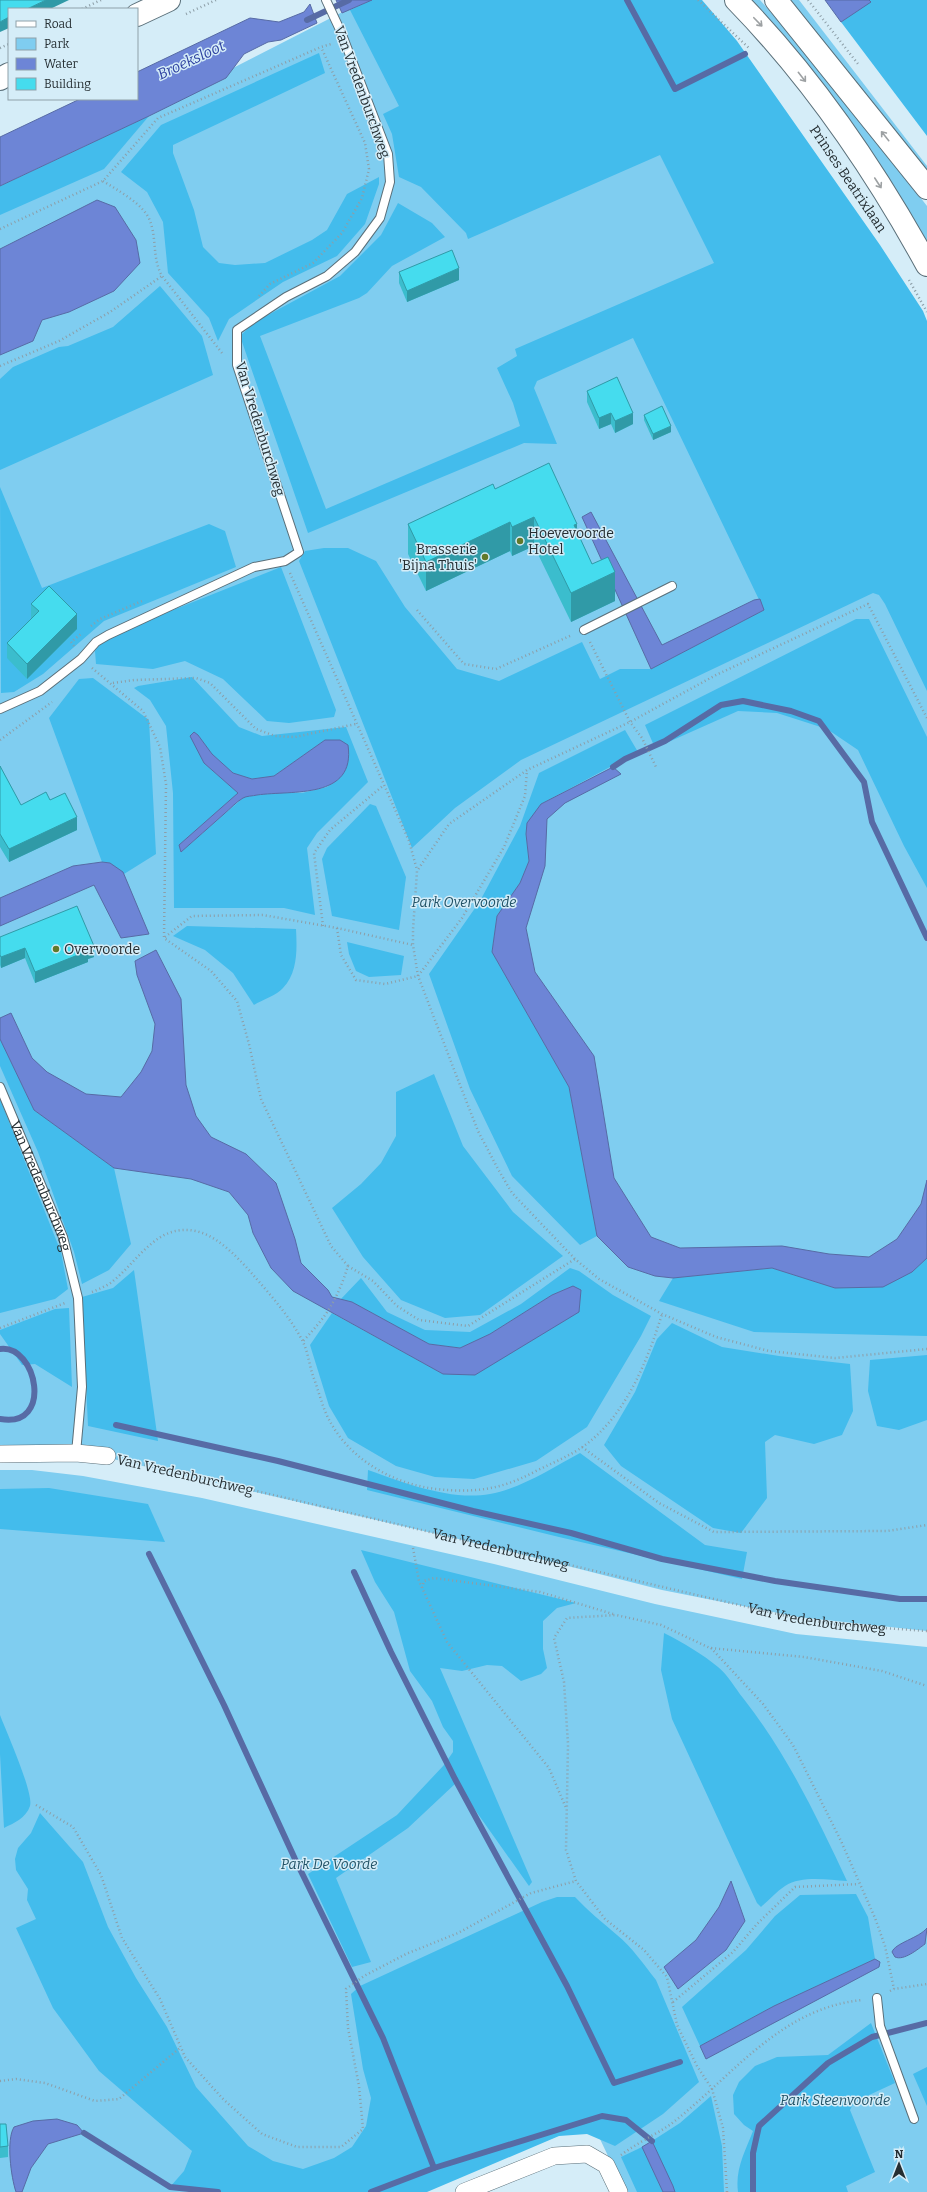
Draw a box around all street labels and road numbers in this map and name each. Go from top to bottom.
street label: Van Vredenburchweg [330,23,394,161]
street label: Prinses Beatrixlaan [806,122,890,236]
street label: Van Vredenburchweg [231,360,289,498]
street label: Van Vredenburchweg [7,1118,75,1253]
street label: Van Vredenburchweg [115,1451,255,1499]
street label: Van Vredenburchweg [431,1524,571,1573]
street label: Van Vredenburchweg [746,1599,887,1637]

